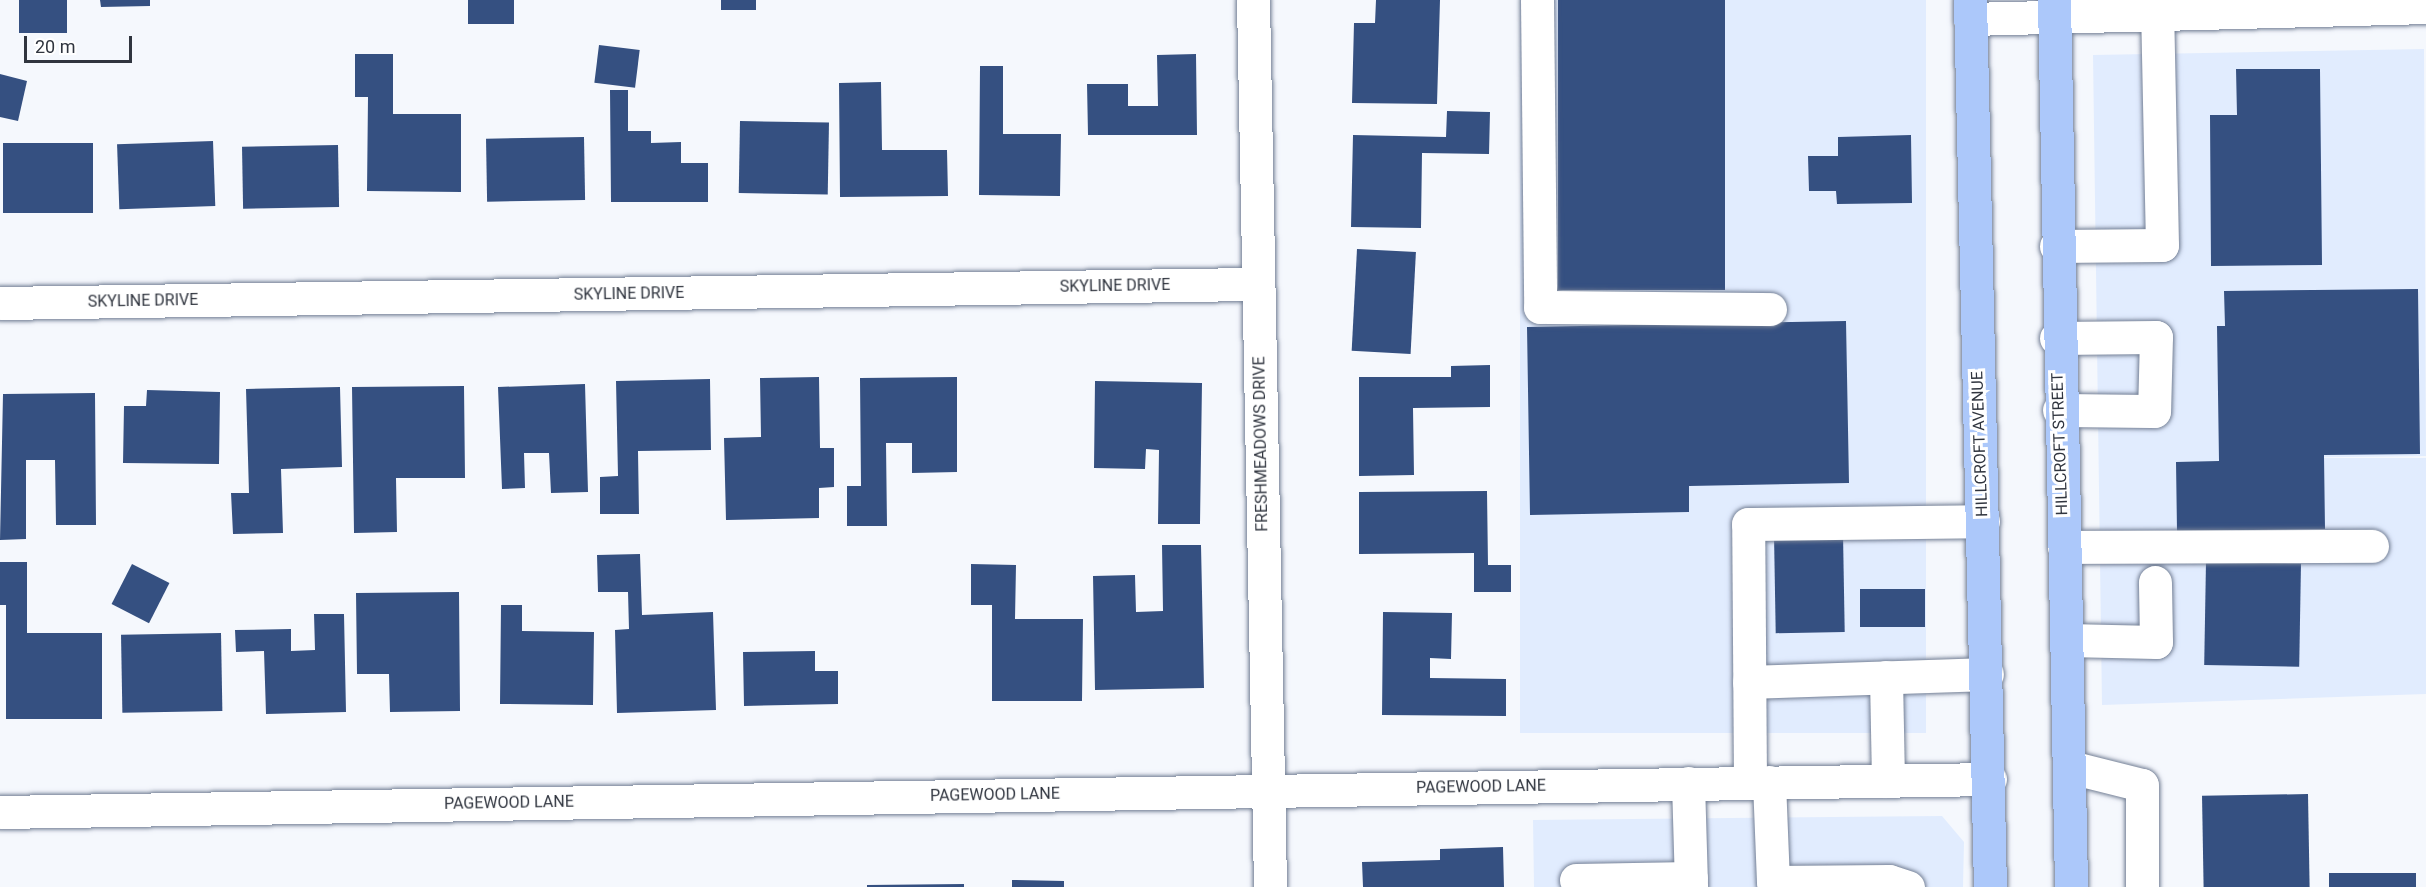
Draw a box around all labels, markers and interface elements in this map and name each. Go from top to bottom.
scale bar [27,24,135,62]
text: 20 m [35,36,75,57]
street label: SKYLINE DRIVE [1060,275,1170,297]
street label: SKYLINE DRIVE [574,283,684,305]
street label: SKYLINE DRIVE [88,290,198,312]
street label: FRESHMEADOWS DRIVE [1250,356,1272,532]
street label: HILLCROFT AVENUE [1968,371,1992,517]
street label: HILLCROFT STREET [2048,372,2072,516]
street label: PAGEWOOD LANE [1416,776,1546,798]
street label: PAGEWOOD LANE [930,784,1060,806]
street label: PAGEWOOD LANE [444,792,574,814]

